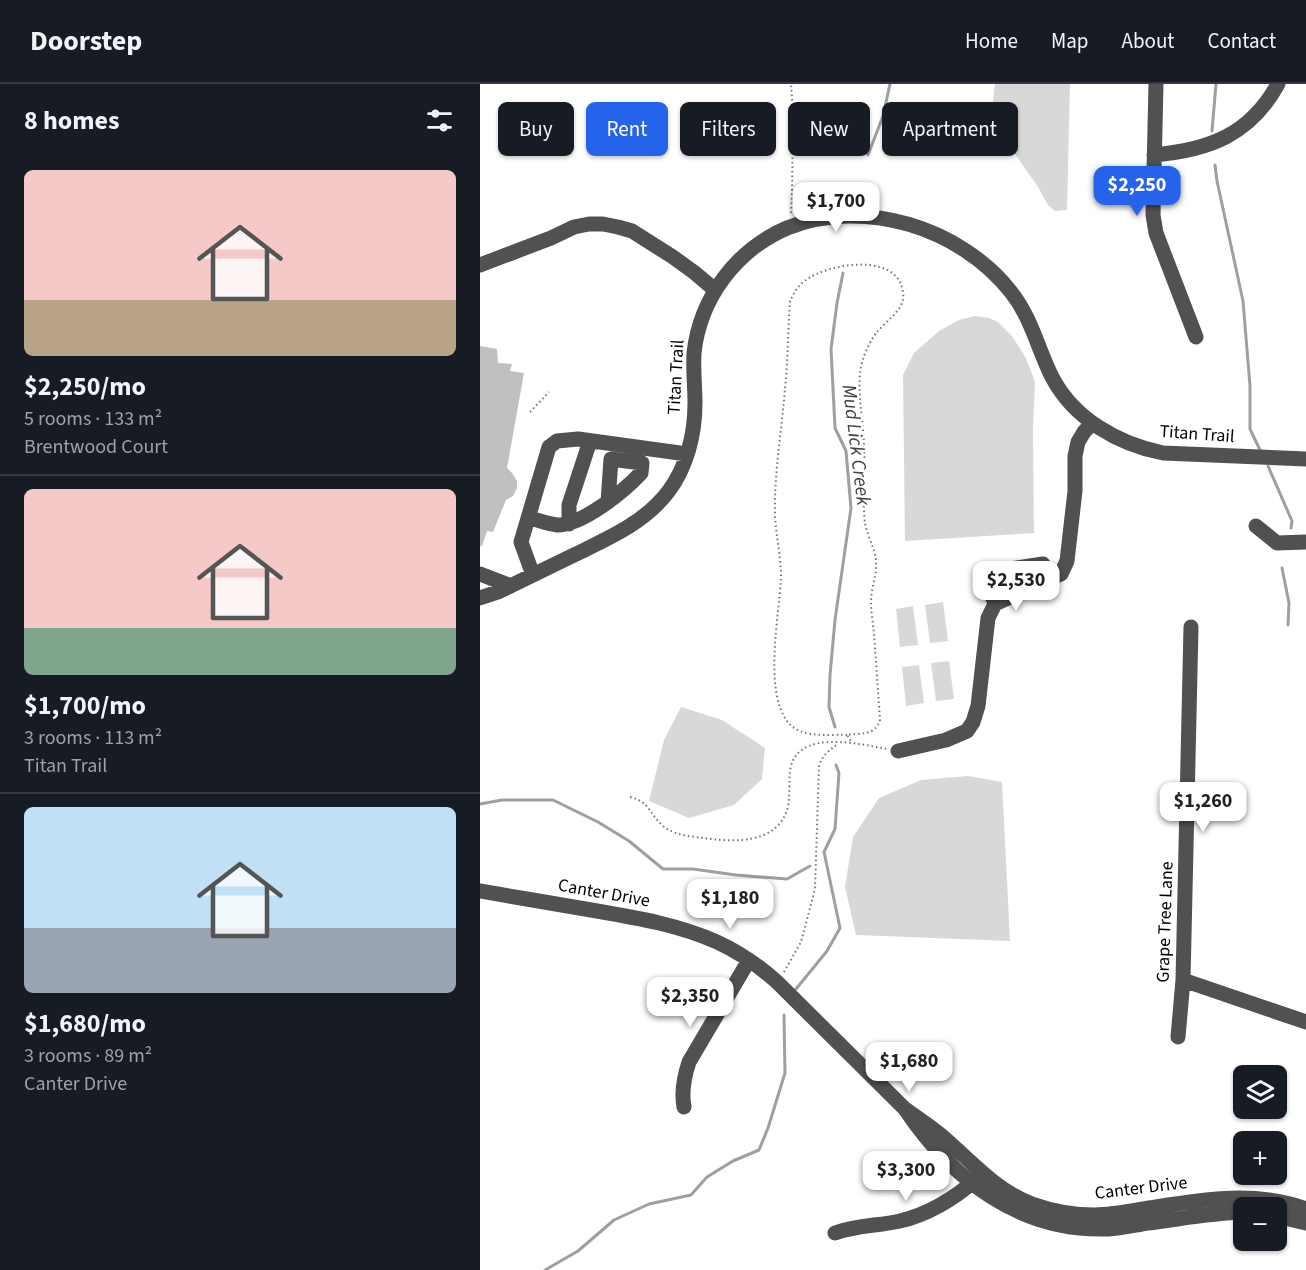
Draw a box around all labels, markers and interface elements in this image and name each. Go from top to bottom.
text: Doorstep [30,21,142,61]
text: Home [965,26,1018,56]
text: Map [1051,26,1089,56]
text: About [1122,26,1174,56]
text: Contact [1207,26,1276,56]
text: 8 homes [24,102,119,139]
chip: Buy [498,102,574,156]
chip: Rent [586,102,668,156]
chip: Filters [680,102,776,156]
chip: New [788,102,870,156]
chip: Apartment [882,102,1018,156]
icon: filters [423,104,456,137]
pin: $2,250 [1088,166,1186,217]
text: $2,250 [1108,171,1166,199]
pin: $1,700 [787,182,885,233]
text: $1,700 [807,187,865,215]
icon: home [186,209,294,317]
street label: Titan Trail [662,339,690,415]
text: $2,250/mo [24,368,146,405]
water label: Mud Lick Creek [835,383,877,508]
text: 5 rooms · 133 m² [24,405,162,433]
street label: Titan Trail [1159,419,1235,449]
text: Brentwood Court [24,433,168,461]
icon: home [186,528,294,636]
pin: $2,530 [967,561,1065,612]
text: $2,530 [987,566,1045,594]
text: $1,700/mo [24,687,146,724]
text: 3 rooms · 113 m² [24,724,162,752]
text: Titan Trail [24,752,107,780]
pin: $1,260 [1154,782,1252,833]
text: $1,260 [1174,787,1232,815]
icon: home [186,846,294,954]
street label: Grape Tree Lane [1150,861,1180,983]
street label: Canter Drive [556,873,652,913]
pin: $1,180 [681,879,779,930]
text: $1,180 [701,884,759,912]
pin: $2,350 [641,977,739,1028]
text: $2,350 [661,982,719,1010]
text: $1,680/mo [24,1005,146,1042]
text: 3 rooms · 89 m² [24,1042,152,1070]
pin: $1,680 [860,1042,958,1093]
text: $1,680 [880,1047,938,1075]
map controls [1233,1065,1287,1251]
button: layers [1233,1065,1287,1119]
text: Canter Drive [24,1070,127,1098]
button: + [1233,1131,1287,1185]
pin: $3,300 [857,1151,955,1202]
text: $3,300 [877,1156,935,1184]
street label: Canter Drive [1093,1170,1189,1206]
button: − [1233,1197,1287,1251]

